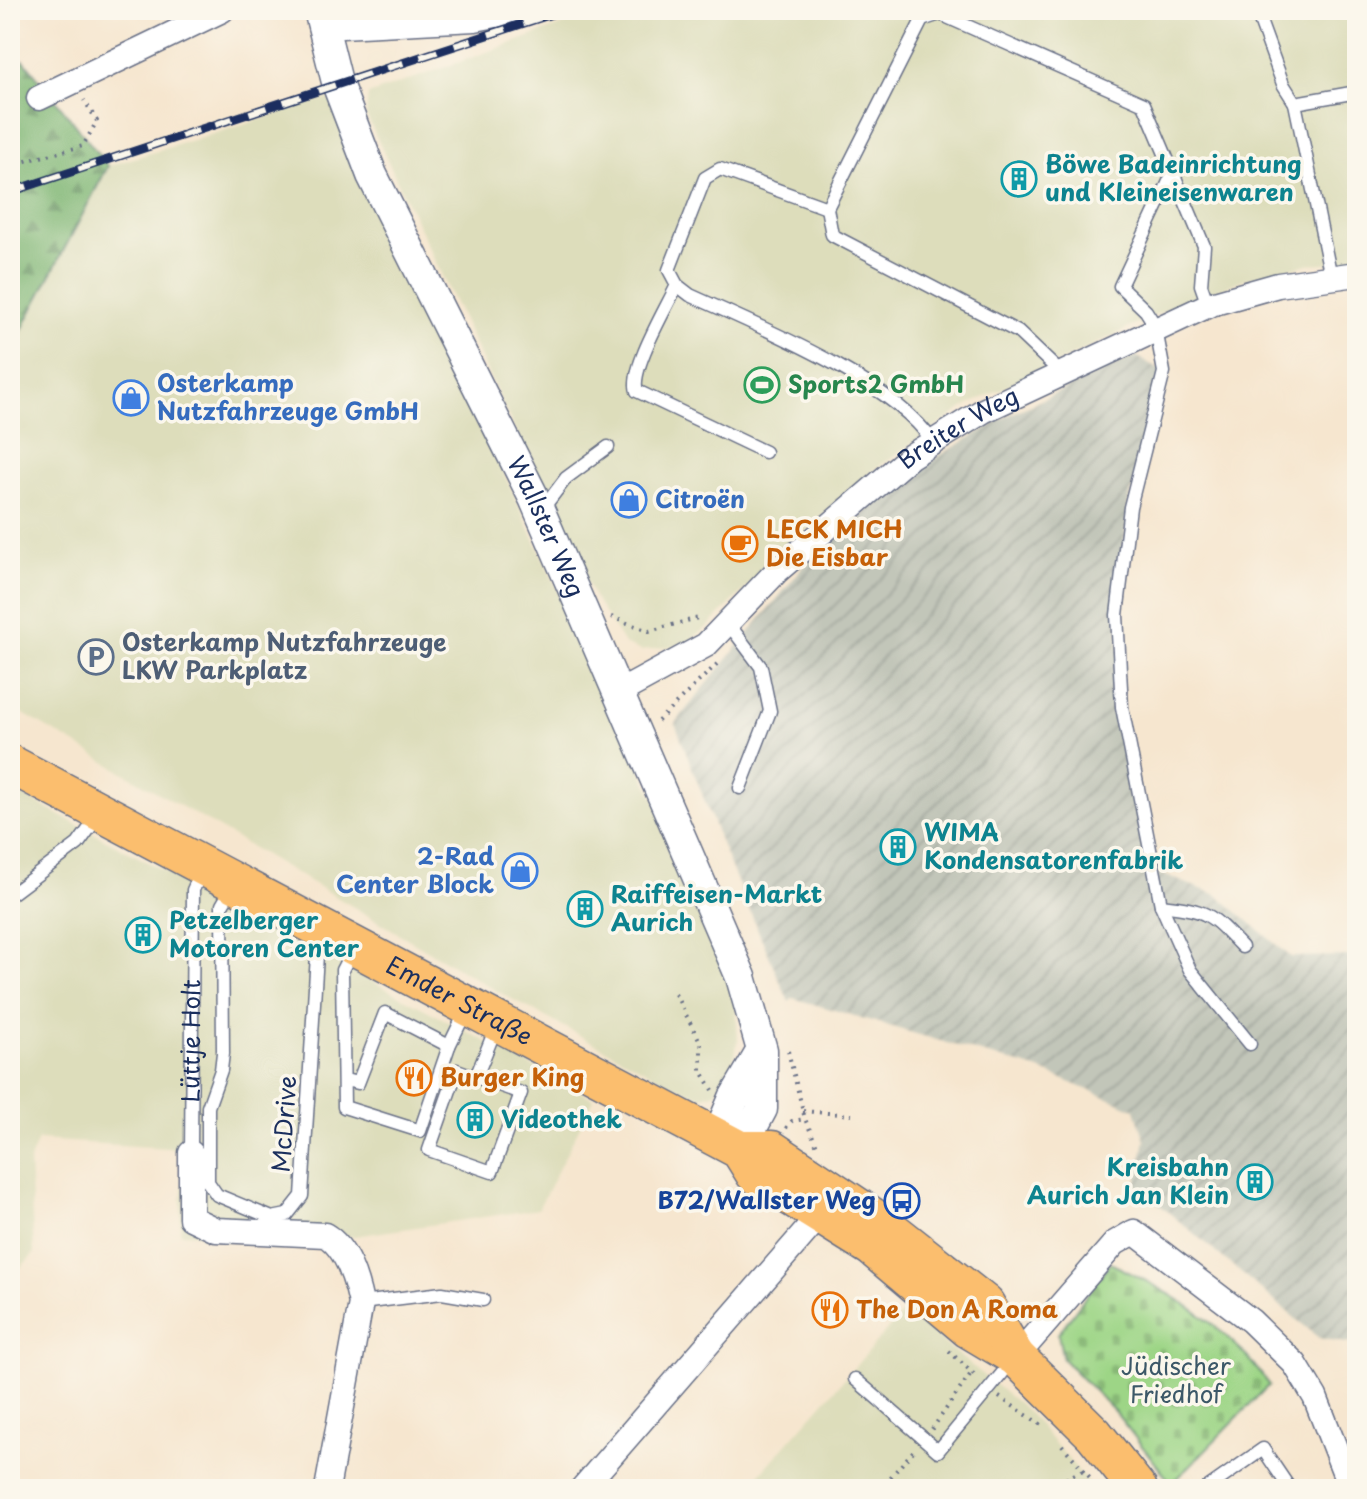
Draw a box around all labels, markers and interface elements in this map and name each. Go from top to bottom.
place label: Böwe Badeinrichtung und Kleineisenwaren [1045,145,1302,209]
building icon: Böwe Badeinrichtung und Kleineisenwaren [1000,160,1038,198]
place label: Osterkamp Nutzfahrzeuge GmbH [157,364,419,428]
place label: Sports2 GmbH [788,365,964,401]
sports icon: Sports2 GmbH [743,366,781,404]
street label: Breiter Weg [888,377,1024,477]
shop icon: Osterkamp Nutzfahrzeuge GmbH [112,379,150,417]
street label: Wallster Weg [500,449,595,602]
place label: Citroën [655,480,745,516]
shop icon: Citroën [610,481,648,519]
place label: LECK MICH Die Eisbar [766,510,903,574]
cafe icon: LECK MICH Die Eisbar [721,525,759,563]
place label: Osterkamp Nutzfahrzeuge LKW Parkplatz [122,623,447,687]
parking icon: Osterkamp Nutzfahrzeuge LKW Parkplatz [77,638,115,676]
place label: WIMA Kondensatorenfabrik [924,813,1183,877]
building icon: WIMA Kondensatorenfabrik [879,828,917,866]
place label: 2-Rad Center Block [336,837,494,901]
shop icon: 2-Rad Center Block [501,852,539,890]
place label: Raiffeisen-Markt Aurich [611,875,822,939]
building icon: Raiffeisen-Markt Aurich [566,890,604,928]
place label: Petzelberger Motoren Center [169,901,360,965]
building icon: Petzelberger Motoren Center [124,916,162,954]
street label: Emder Straße [380,946,540,1053]
street label: Lüttje Holt [171,979,208,1103]
place label: Burger King [440,1058,584,1094]
restaurant icon: Burger King [395,1059,433,1097]
street label: McDrive [262,1074,304,1174]
place label: Videothek [501,1100,622,1136]
building icon: Videothek [456,1101,494,1139]
place label: Kreisbahn Aurich Jan Klein [1027,1148,1229,1212]
building icon: Kreisbahn Aurich Jan Klein [1236,1163,1274,1201]
place label: B72/Wallster Weg [658,1181,876,1217]
bus stop icon: B72/Wallster Weg [883,1182,921,1220]
place label: The Don A Roma [856,1290,1059,1326]
restaurant icon: The Don A Roma [811,1291,849,1329]
park label: Jüdischer Friedhof [1121,1347,1232,1411]

